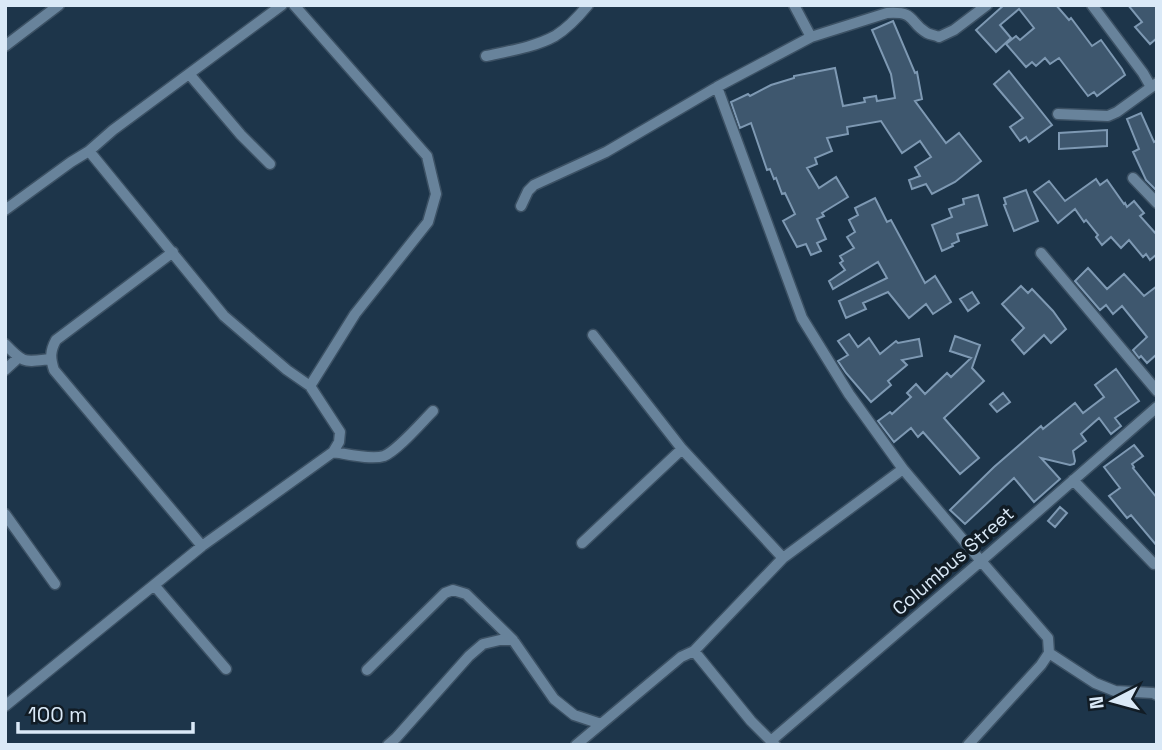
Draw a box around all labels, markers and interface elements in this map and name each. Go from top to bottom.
street label: Columbus Street [887,501,1019,621]
north arrow [1078,666,1148,736]
scale bar [18,690,192,734]
text: N [1083,695,1110,710]
text: 100 m [28,701,87,728]

